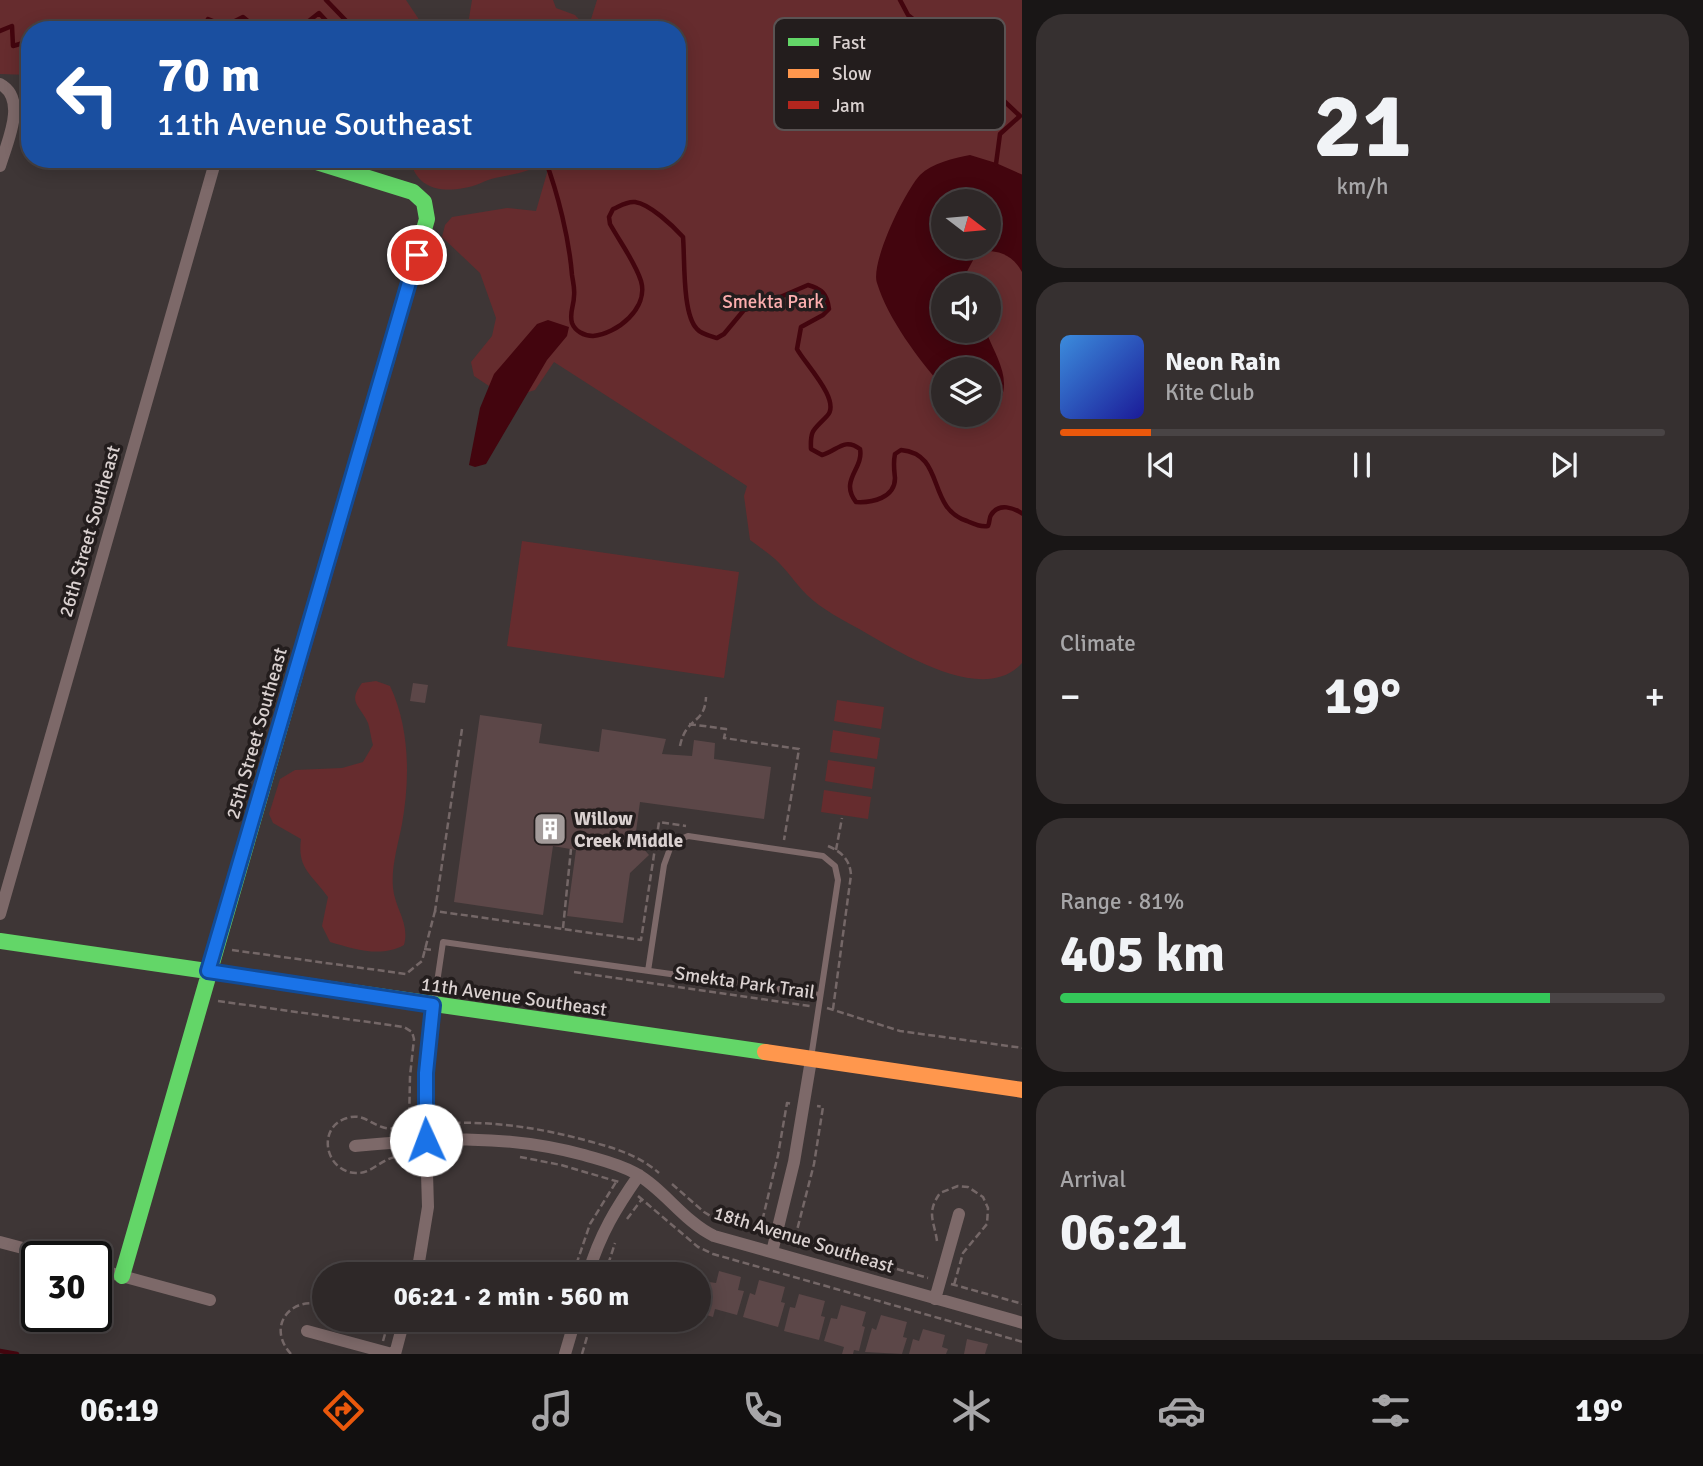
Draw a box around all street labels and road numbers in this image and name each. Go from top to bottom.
street label: 26th Street Southeast [54,442,126,620]
street label: 25th Street Southeast [221,644,293,822]
street label: Smekta Park Trail [673,961,817,1005]
street label: 11th Avenue Southeast [419,972,609,1022]
street label: 18th Avenue Southeast [711,1201,897,1279]

